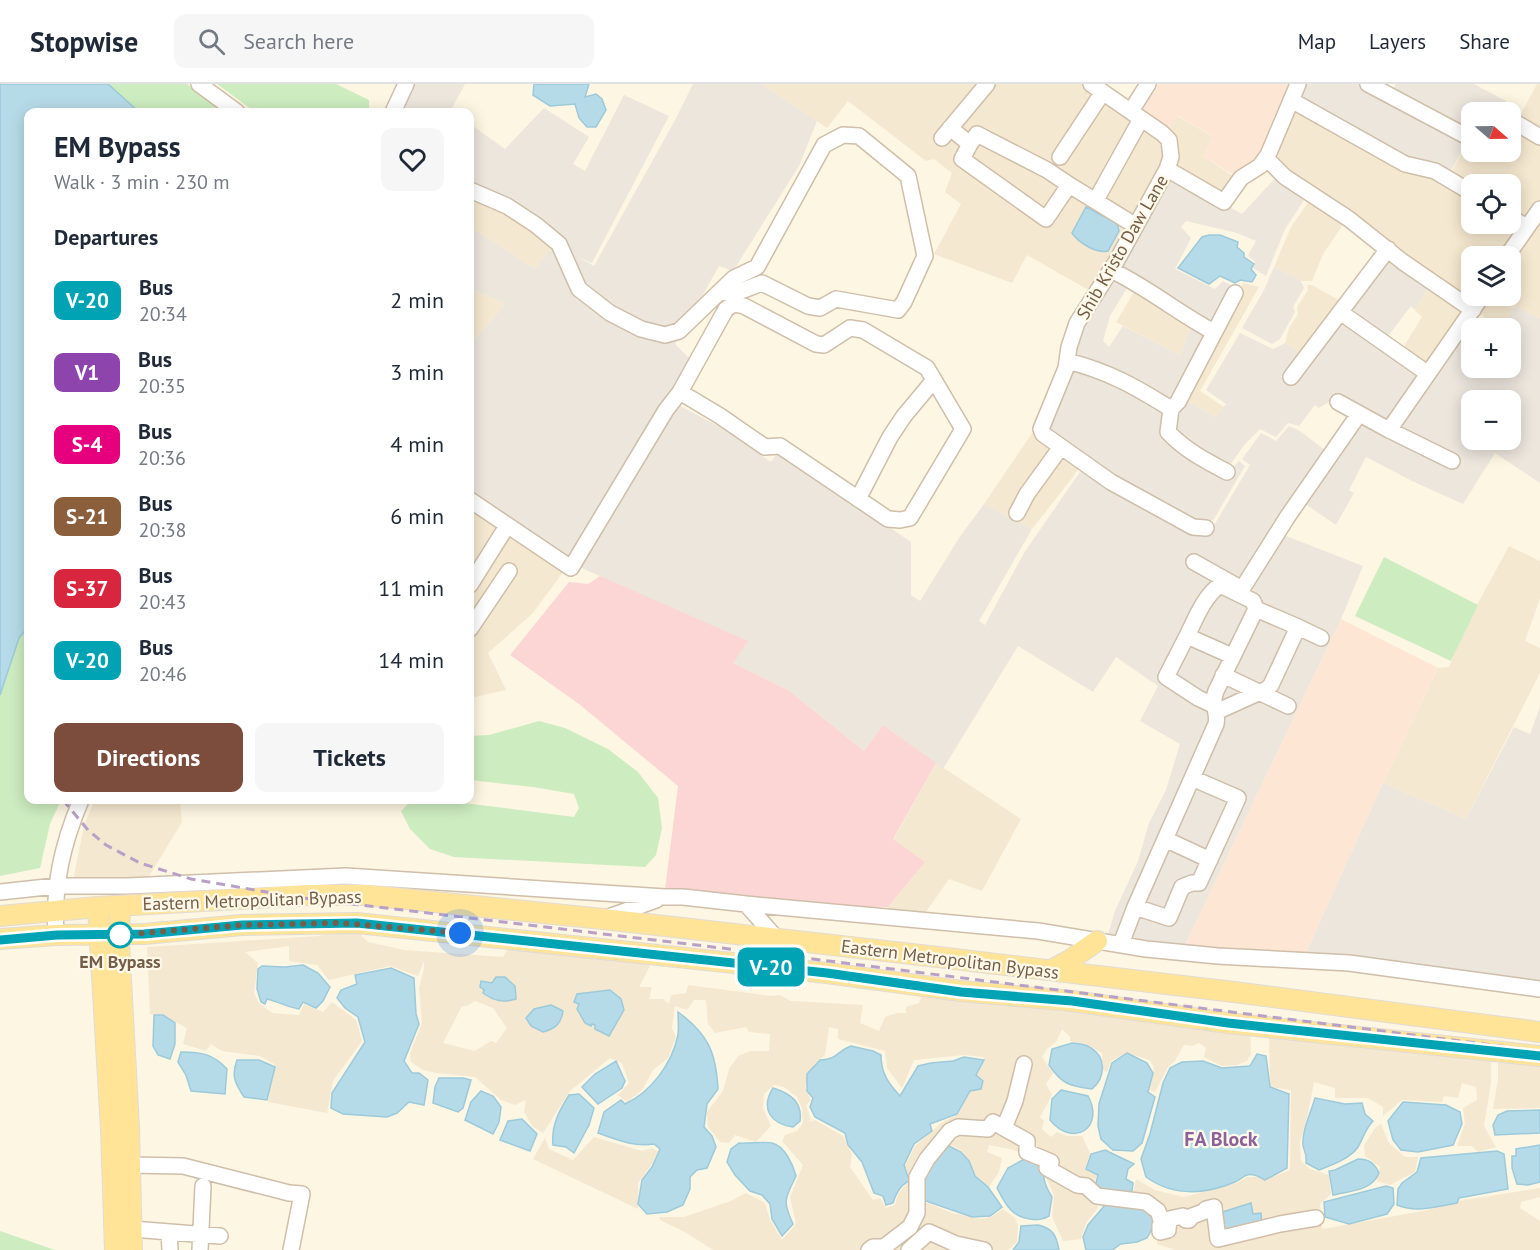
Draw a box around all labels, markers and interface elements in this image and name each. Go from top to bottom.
search box [174,14,594,68]
text: Stopwise [30,23,138,60]
icon: search [195,25,228,58]
text: Search here [243,27,354,55]
text: Map [1298,28,1336,55]
text: Layers [1369,28,1426,55]
text: Share [1459,28,1510,55]
north arrow [1461,102,1521,162]
map controls [1461,102,1521,450]
text: EM Bypass [54,128,181,165]
button: heart [381,128,444,191]
text: Walk · 3 min · 230 m [54,169,230,195]
street label: Shib Kristo Daw Lane [1071,171,1173,323]
button: locate [1461,174,1521,234]
text: Departures [54,223,158,251]
button: layers [1461,246,1521,306]
text: Bus [139,273,173,301]
text: 2 min [390,286,444,314]
text: V-20 [66,287,109,314]
text: 20:34 [139,301,187,327]
button: + [1461,318,1521,378]
text: Bus [138,345,172,373]
text: 3 min [390,358,444,386]
text: V1 [75,359,99,386]
text: 20:35 [138,373,186,399]
button: − [1461,390,1521,450]
text: Bus [138,417,172,445]
text: 4 min [390,430,444,458]
text: S-4 [72,431,102,458]
text: 20:36 [138,445,186,471]
text: Bus [139,489,173,517]
text: 6 min [390,502,444,530]
text: S-21 [66,503,109,530]
text: 20:38 [139,517,187,543]
text: Bus [139,561,173,589]
text: 11 min [378,574,444,602]
text: S-37 [66,575,109,602]
text: 20:43 [139,589,187,615]
text: Bus [139,633,173,661]
text: 14 min [378,646,444,674]
text: V-20 [66,647,109,674]
text: 20:46 [139,661,187,687]
button: Directions [54,723,243,792]
button: Tickets [255,723,444,792]
street label: Eastern Metropolitan Bypass [142,885,362,915]
your location [445,918,475,948]
marker: EM Bypass [107,922,133,948]
street label: Eastern Metropolitan Bypass [840,934,1060,984]
line badge: V-20 [729,948,813,986]
place label: EM Bypass [79,950,161,973]
text: V-20 [750,954,792,981]
district label: FA Block [1184,1126,1258,1152]

